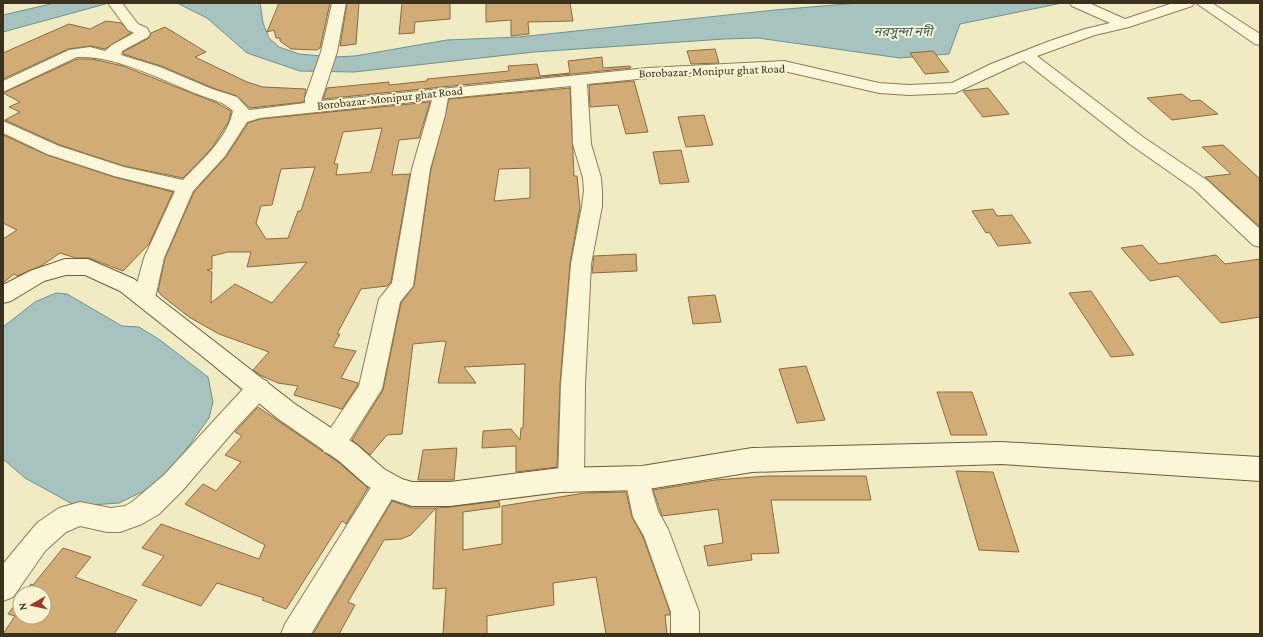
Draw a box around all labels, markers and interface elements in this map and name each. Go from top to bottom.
water label: নরসুন্দা নদী [873,24,935,39]
street label: Borobazar-Monipur ghat Road [639,61,786,81]
street label: Borobazar-Monipur ghat Road [316,83,464,113]
north arrow [12,585,52,625]
text: N [16,601,29,611]

